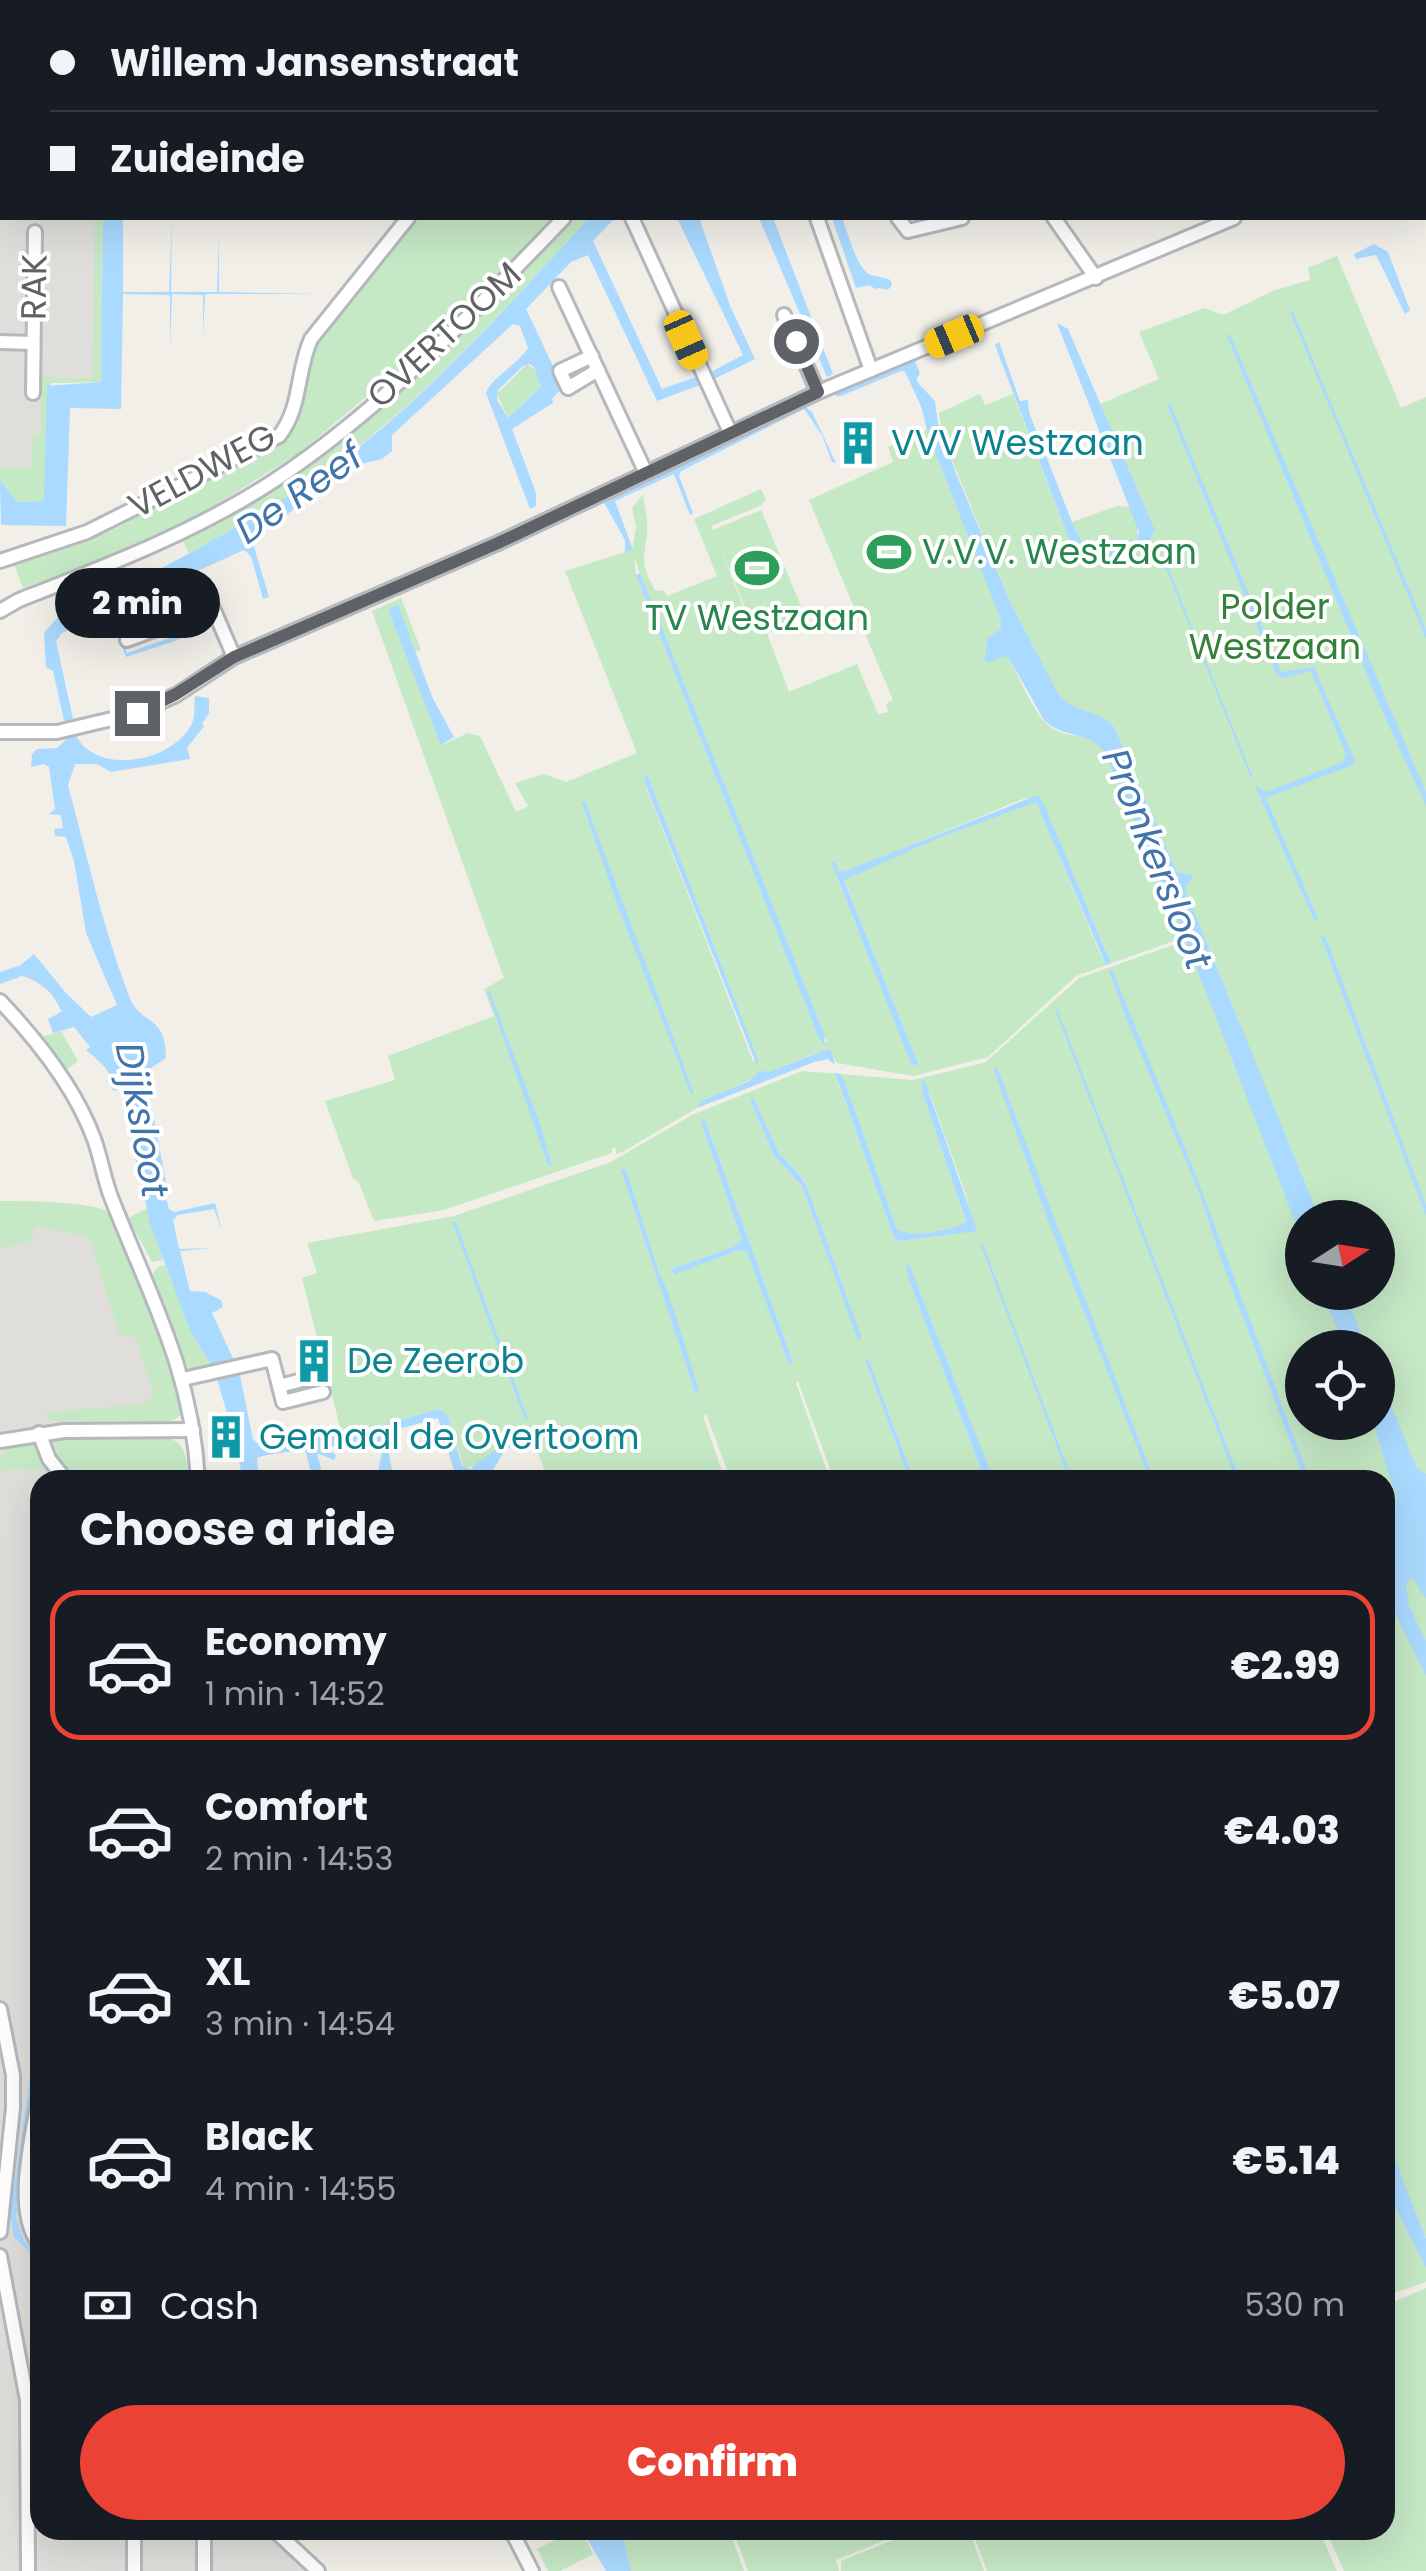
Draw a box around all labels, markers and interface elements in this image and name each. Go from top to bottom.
text: Willem Jansenstraat [110,36,519,89]
text: Zuideinde [110,132,305,185]
street label: OVERTOOM [356,250,531,419]
street label: RAK [8,254,59,320]
car [660,306,712,374]
car [921,310,987,362]
route start [774,319,819,364]
street label: VELDWEG [119,411,284,530]
place label: VVV Westzaan [891,418,1144,467]
building icon: VVV Westzaan [834,419,882,467]
water label: De Reef [224,428,375,556]
place label: V.V.V. Westzaan [922,527,1197,576]
sports icon: V.V.V. Westzaan [865,528,913,576]
sports icon: TV Westzaan [733,544,781,592]
callout: 2 min [54,568,220,638]
text: 2 min [92,580,183,625]
park label: Polder Westzaan [1189,582,1361,671]
place label: TV Westzaan [645,593,869,642]
route end [115,691,160,736]
water label: Pronkersloot [1089,741,1226,978]
water label: Dijksloot [103,1038,182,1203]
north arrow [1285,1200,1395,1310]
map controls [1285,1200,1395,1440]
button: locate [1285,1330,1395,1440]
place label: De Zeerob [347,1336,524,1385]
building icon: De Zeerob [290,1337,338,1385]
place label: Gemaal de Overtoom [259,1412,639,1461]
building icon: Gemaal de Overtoom [202,1413,250,1461]
text: Choose a ride [80,1498,395,1561]
text: Economy [205,1615,387,1668]
icon: car [85,1620,175,1710]
text: €2.99 [1231,1639,1340,1692]
text: 1 min · 14:52 [205,1671,385,1716]
text: Comfort [205,1780,368,1833]
icon: car [85,1785,175,1875]
text: €4.03 [1224,1804,1340,1857]
text: 2 min · 14:53 [205,1836,393,1881]
text: XL [205,1945,250,1998]
icon: car [85,1950,175,2040]
text: €5.07 [1229,1969,1340,2022]
text: 3 min · 14:54 [205,2001,395,2046]
text: Black [205,2110,314,2163]
icon: car [85,2115,175,2205]
text: €5.14 [1233,2134,1340,2187]
text: 4 min · 14:55 [205,2166,396,2211]
icon: cash [80,2278,135,2333]
text: Cash [160,2279,259,2332]
text: 530 m [1244,2282,1345,2327]
button: Confirm [80,2405,1345,2520]

